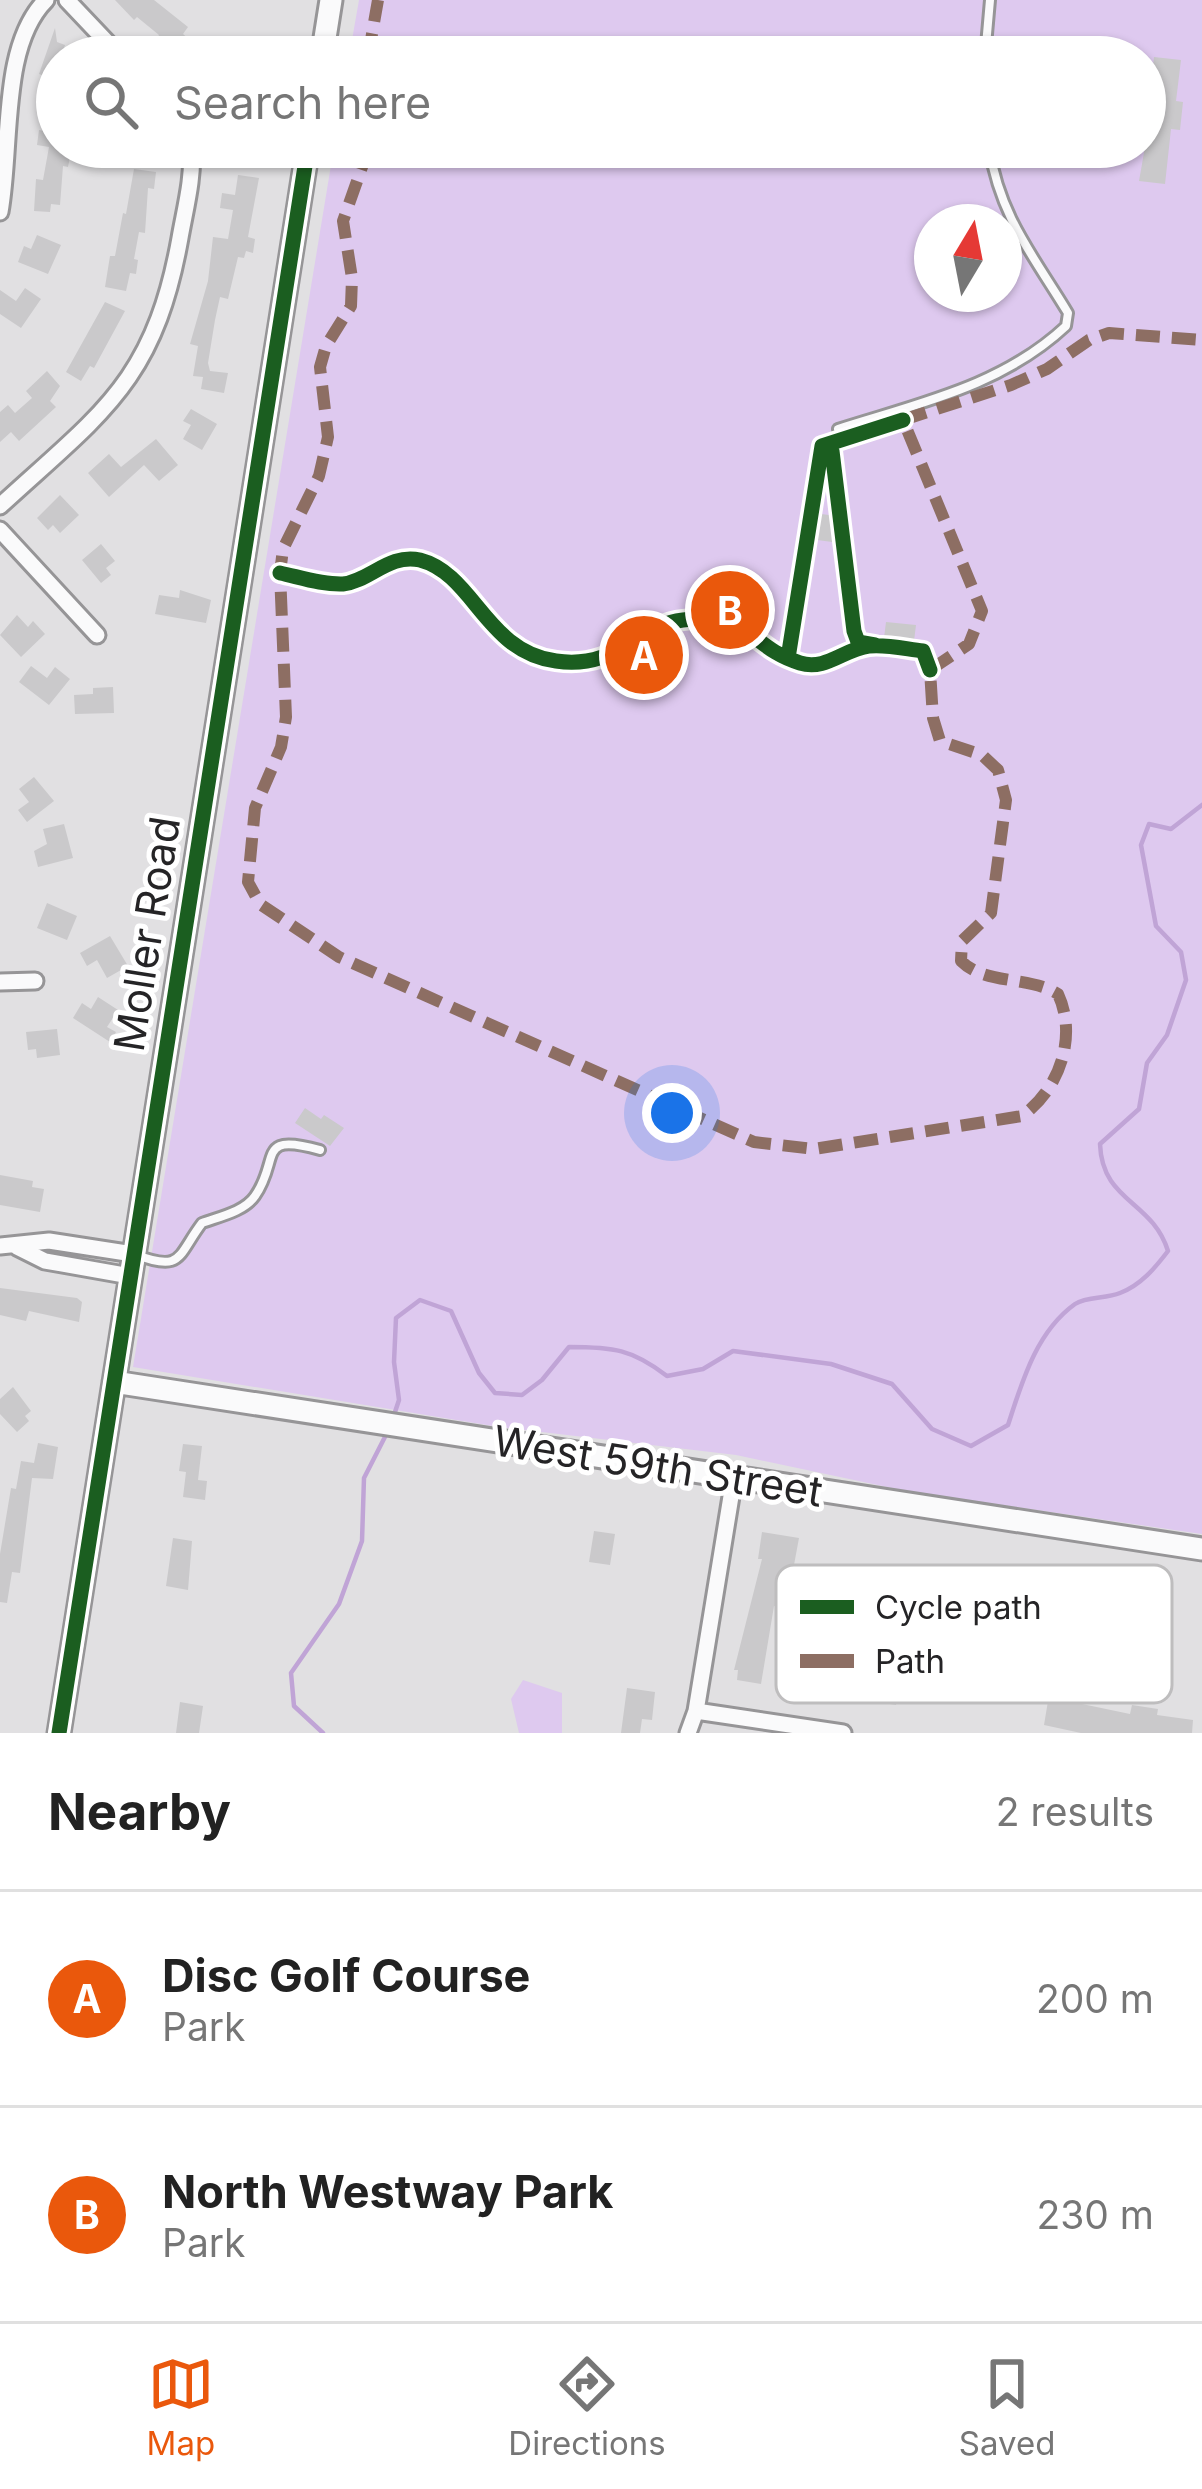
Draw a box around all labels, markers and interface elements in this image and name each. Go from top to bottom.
search box [36,36,1166,168]
icon: search [78,69,144,135]
text: Search here [174,75,431,130]
north arrow [914,204,1022,312]
pin: B [691,565,769,655]
pin: A [605,610,683,700]
street label: Moller Road [103,813,190,1055]
your location [642,1083,702,1143]
street label: West 59th Street [490,1414,826,1517]
legend [776,1565,1172,1703]
text: Cycle path [875,1587,1042,1627]
text: Path [875,1641,945,1681]
text: Nearby [48,1781,231,1842]
text: 2 results [996,1788,1154,1835]
text: Disc Golf Course [162,1948,530,2003]
text: A [72,1975,102,2022]
text: 200 m [1036,1975,1154,2022]
text: Park [162,2003,246,2050]
text: North Westway Park [162,2164,613,2219]
text: B [74,2191,100,2238]
text: 230 m [1036,2191,1154,2238]
text: Park [162,2219,246,2266]
tab: Map [147,2351,215,2463]
tab: Directions [508,2351,666,2463]
tab: Saved [959,2351,1055,2463]

